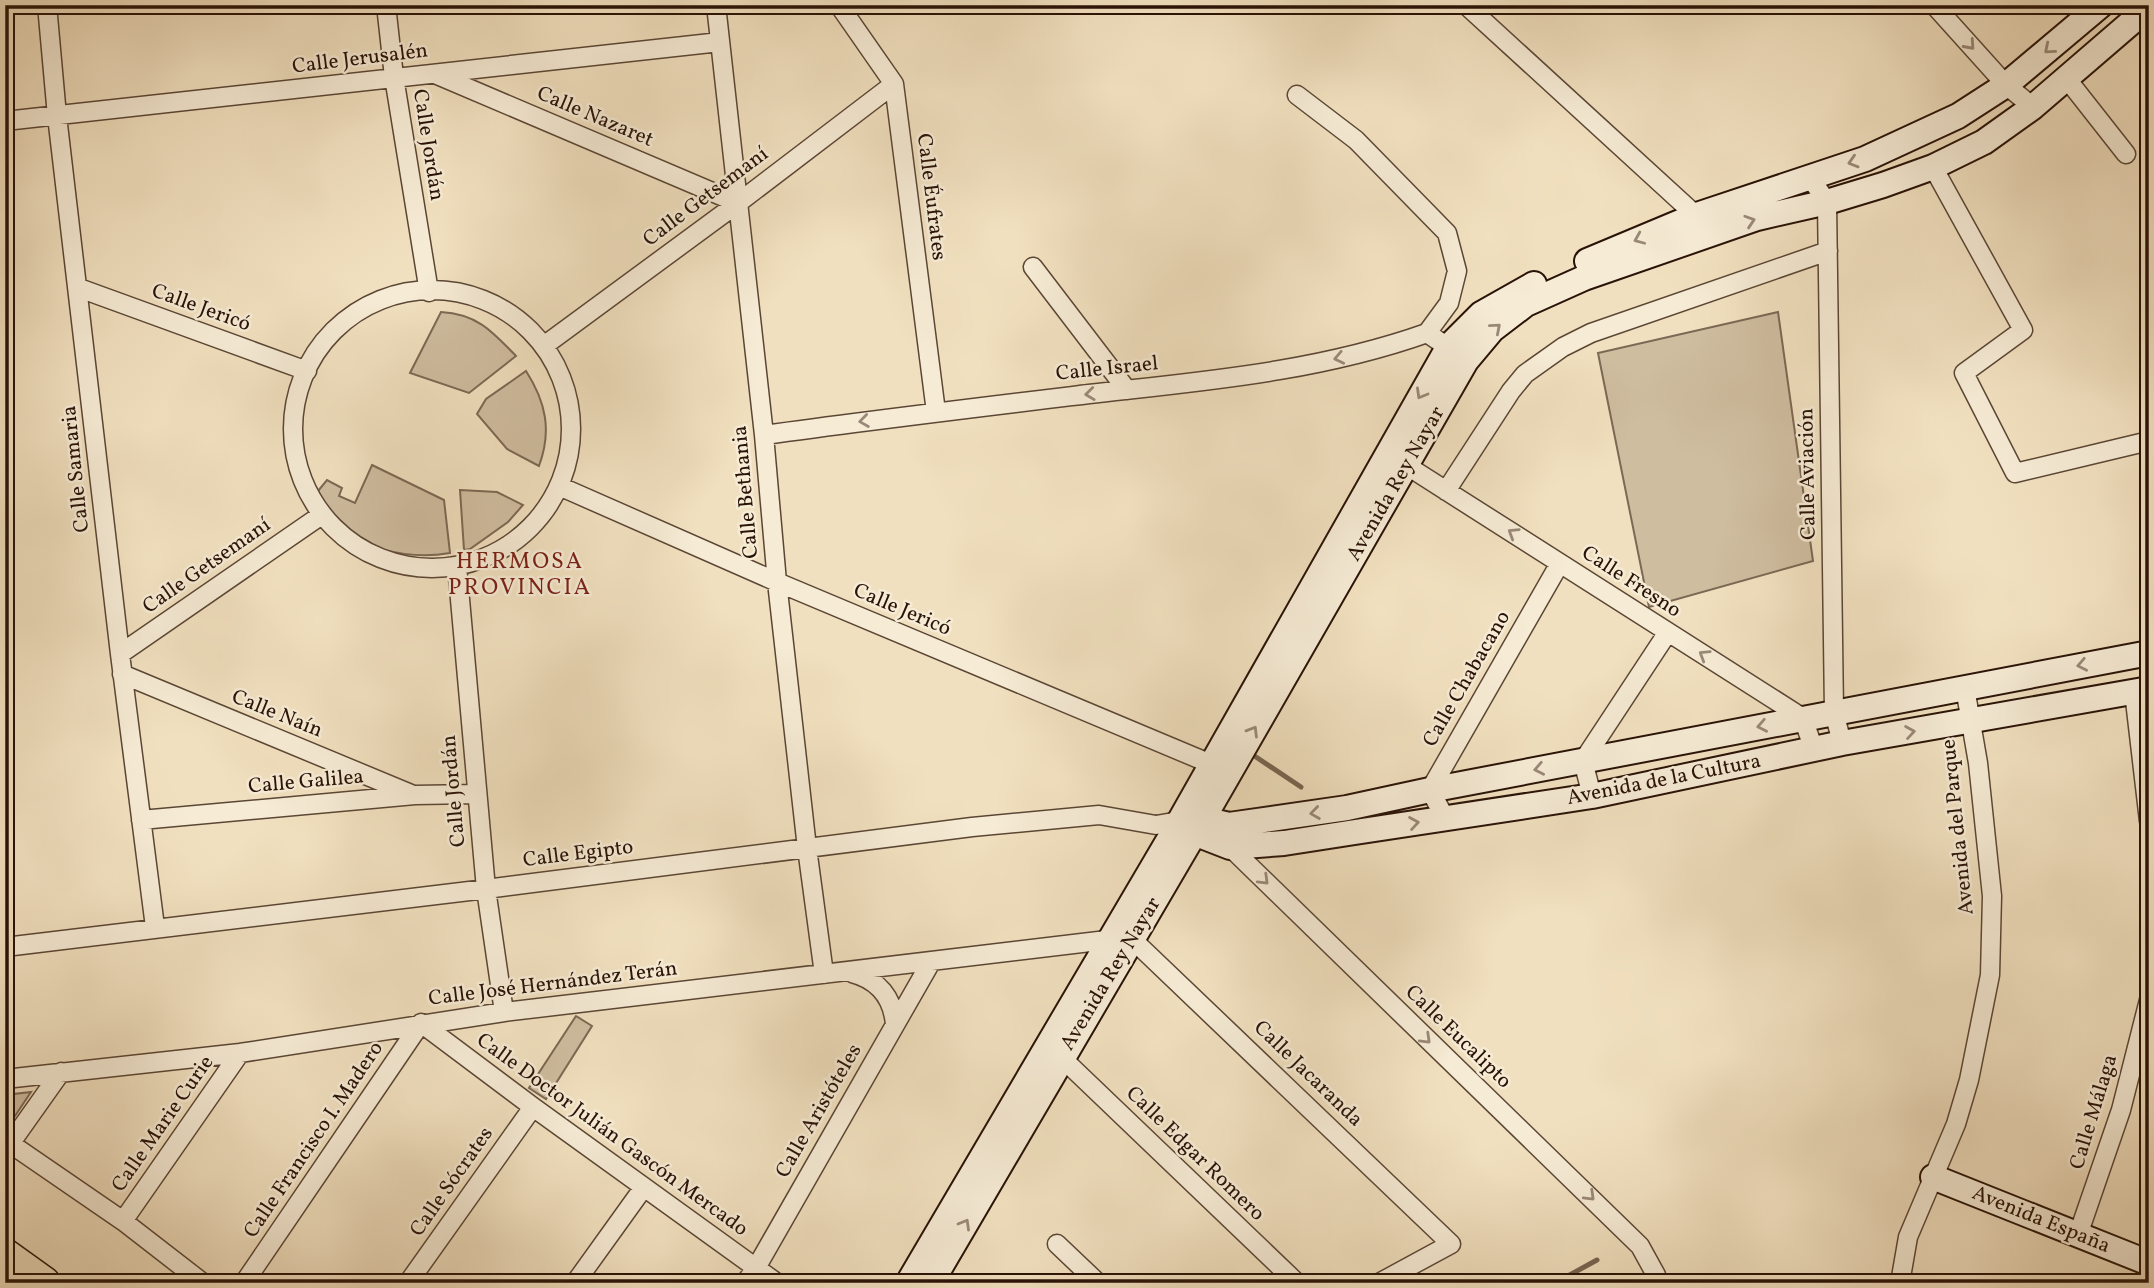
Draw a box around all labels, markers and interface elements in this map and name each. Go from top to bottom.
street label: Calle Jerusalén [290,36,430,82]
one-way arrow [1962,37,1974,50]
one-way arrow [2044,41,2057,53]
street label: Calle Nazaret [532,79,658,155]
street label: Calle Jordán [405,87,451,203]
street label: Calle Éufrates [909,132,953,262]
street label: Calle Getsemaní [637,140,775,254]
one-way arrow [1847,154,1859,169]
one-way arrow [1743,215,1755,229]
one-way arrow [1634,231,1646,245]
street label: Calle Jericó [147,277,255,339]
one-way arrow [1488,324,1501,336]
street label: Calle Israel [1054,349,1160,389]
one-way arrow [1333,349,1345,364]
one-way arrow [1084,387,1095,402]
one-way arrow [1416,387,1429,400]
street label: Avenida Rey Nayar [1340,401,1452,567]
street label: Calle Samaria [55,404,97,534]
street label: Calle Aviación [1792,408,1824,540]
one-way arrow [858,414,870,429]
street label: Calle Bethania [726,424,766,560]
street label: Calle Getsemaní [137,511,277,621]
one-way arrow [1507,529,1520,542]
street label: Calle Fresno [1576,539,1686,625]
district label: HERMOSA PROVINCIA [448,546,592,604]
street label: Calle Jericó [849,576,955,644]
street label: Calle Chabacano [1416,605,1518,753]
one-way arrow [1699,651,1712,664]
one-way arrow [2076,657,2088,672]
street label: Calle Naín [227,683,327,745]
one-way arrow [1756,718,1768,733]
one-way arrow [1904,725,1916,740]
one-way arrow [1245,726,1258,739]
street label: Calle Jordán [435,734,473,848]
street label: Avenida del Parque [1934,738,1982,916]
street label: Avenida de la Cultura [1565,747,1763,813]
one-way arrow [1533,761,1545,776]
street label: Calle Galilea [247,763,365,801]
one-way arrow [1309,805,1321,820]
one-way arrow [1408,816,1420,831]
street label: Calle Egipto [521,833,635,875]
one-way arrow [1255,871,1268,884]
street label: Avenida Rey Nayar [1054,892,1168,1056]
street label: Calle José Hernández Terán [427,954,679,1014]
street label: Calle Eucalipto [1398,979,1518,1095]
street label: Calle Jacaranda [1247,1014,1369,1134]
street label: Calle Doctor Julián Gascón Mercado [470,1026,754,1244]
one-way arrow [1418,1030,1431,1043]
street label: Calle Francisco I. Madero [237,1036,391,1244]
street label: Calle Aristóteles [769,1039,869,1183]
street label: Calle Marie Curie [105,1050,221,1198]
street label: Calle Málaga [2063,1051,2125,1173]
street label: Calle Edgar Romero [1119,1080,1271,1228]
street label: Calle Sócrates [403,1121,501,1243]
street label: Avenida España [1968,1179,2114,1261]
one-way arrow [1582,1188,1595,1201]
one-way arrow [957,1218,970,1231]

